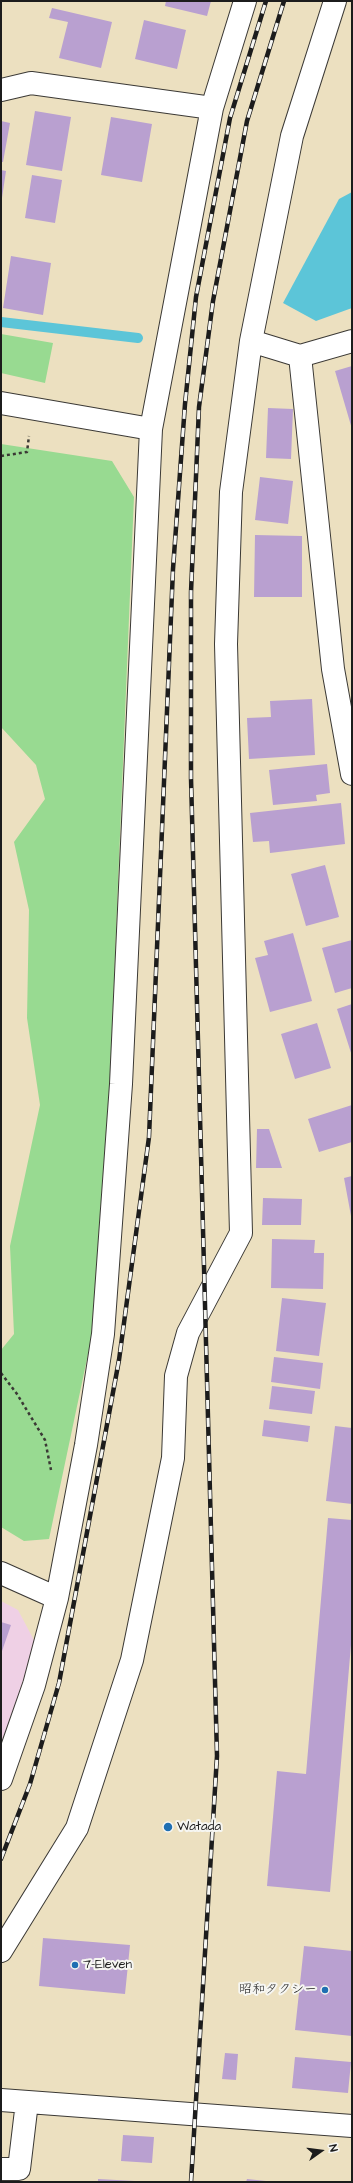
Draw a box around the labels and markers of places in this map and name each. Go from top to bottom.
place label: Watada [177,1819,221,1835]
marker: Watada [162,1821,174,1833]
place label: 7-Eleven [83,1957,132,1973]
marker: 7-Eleven [70,1960,80,1970]
place label: 昭和タクシー [239,1982,317,1998]
marker: 昭和タクシー [320,1985,330,1995]

